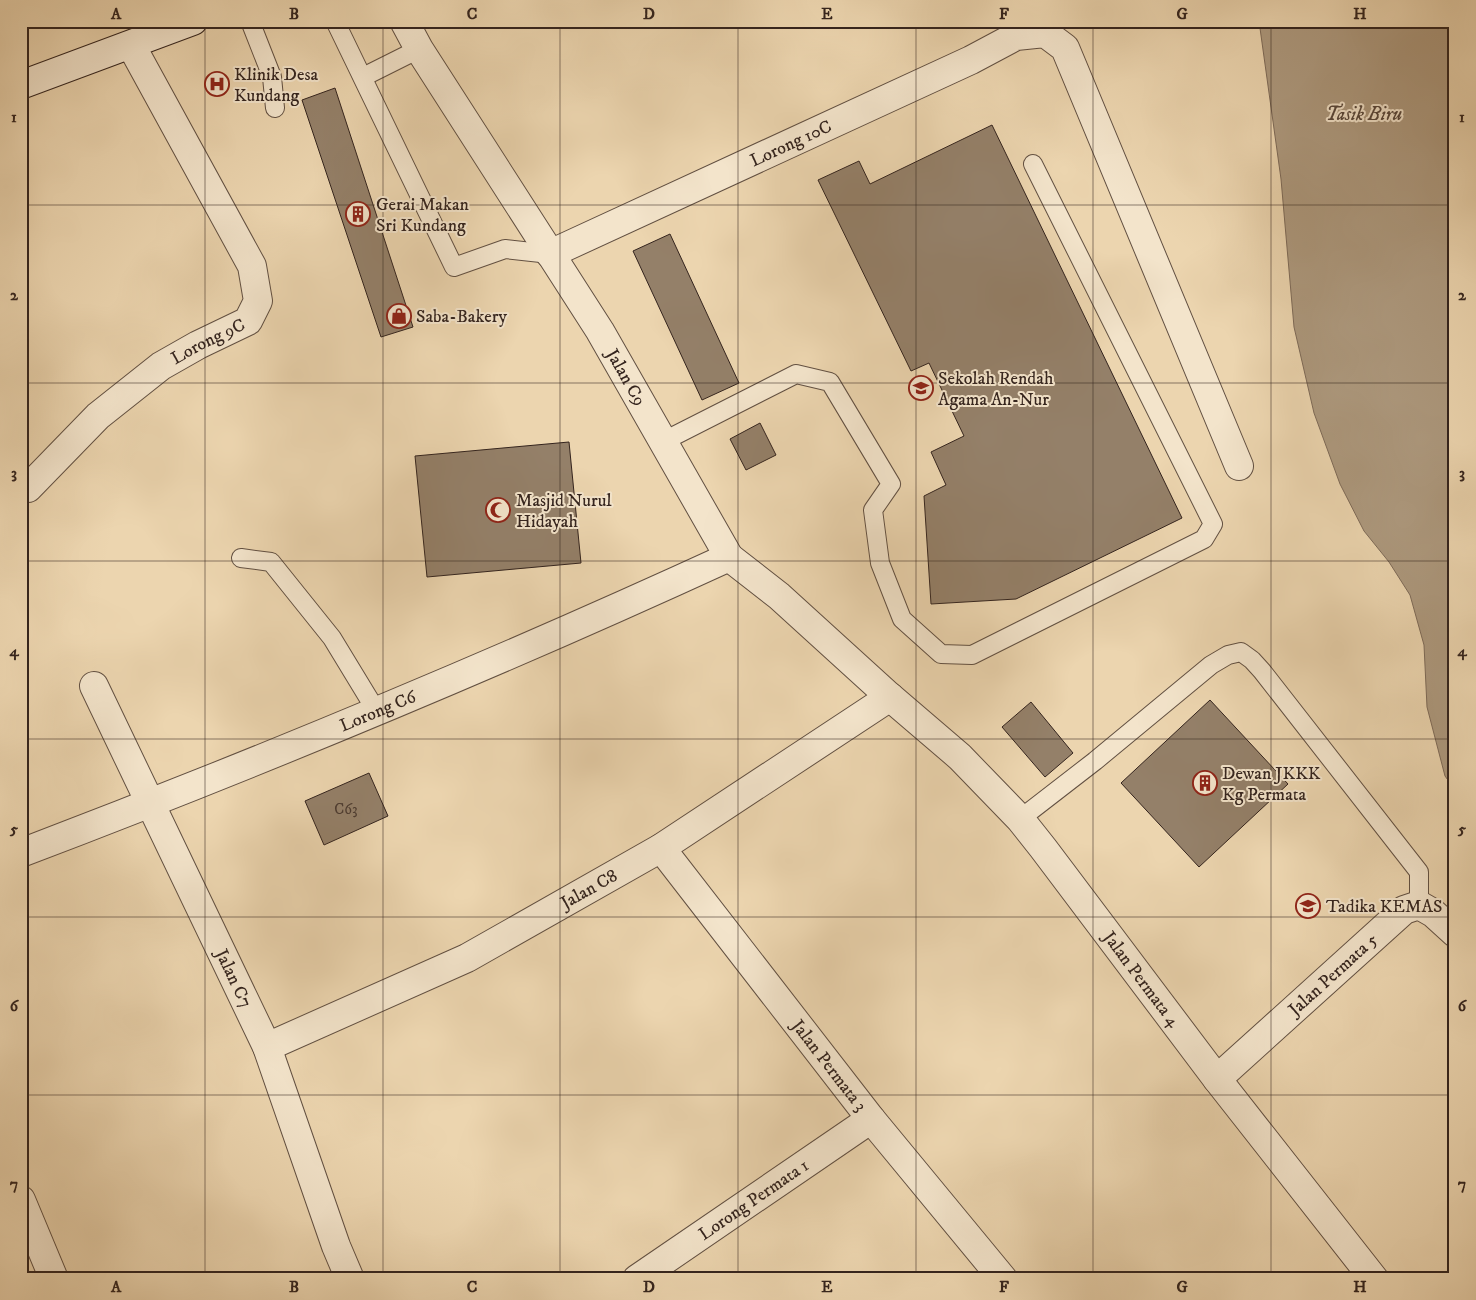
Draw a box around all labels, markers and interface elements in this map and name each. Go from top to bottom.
text: A [110,4,122,24]
text: B [289,4,299,24]
text: C [467,4,477,24]
text: D [643,4,655,24]
text: E [821,4,833,24]
text: F [999,4,1009,24]
text: G [1176,4,1188,24]
text: H [1353,4,1367,24]
place label: Klinik Desa Kundang [234,64,318,107]
hospital icon: Klinik Desa Kundang [204,71,230,97]
water label: Tasik Biru [1326,103,1402,126]
text: 1 [11,107,17,127]
text: 1 [1459,107,1465,127]
street label: Lorong 10C [747,116,835,172]
place label: Gerai Makan Sri Kundang [376,194,470,237]
building icon: Gerai Makan Sri Kundang [345,201,371,227]
text: 2 [10,285,19,305]
text: 2 [1458,285,1467,305]
shop icon: Saba-Bakery [386,303,412,329]
place label: Saba-Bakery [416,306,507,328]
street label: Lorong 9C [167,314,249,370]
street label: Jalan C9 [600,344,650,410]
place label: Sekolah Rendah Agama An-Nur [938,368,1054,411]
school or university icon: Sekolah Rendah Agama An-Nur [908,375,934,401]
text: 3 [11,463,17,483]
text: 3 [1459,463,1465,483]
place label: Masjid Nurul Hidayah [516,490,612,533]
mosque icon: Masjid Nurul Hidayah [485,497,511,523]
text: 4 [8,641,19,661]
text: 4 [1456,641,1467,661]
street label: Lorong C6 [337,686,420,737]
place label: Dewan JKKK Kg Permata [1222,763,1321,806]
building icon: Dewan JKKK Kg Permata [1192,770,1218,796]
house number: C63 [334,800,358,819]
text: 5 [9,819,18,839]
text: 5 [1457,819,1466,839]
street label: Jalan C8 [555,865,622,916]
school or university icon: Tadika KEMAS [1295,893,1321,919]
place label: Tadika KEMAS [1326,896,1442,918]
street label: Jalan Permata 4 [1097,926,1184,1032]
street label: Jalan Permata 5 [1283,929,1383,1022]
street label: Jalan C7 [209,944,256,1011]
text: 6 [10,996,20,1016]
text: 6 [1458,996,1468,1016]
street label: Jalan Permata 3 [785,1014,871,1116]
street label: Lorong Permata 1 [695,1155,813,1246]
text: 7 [10,1174,18,1194]
text: 7 [1458,1174,1466,1194]
text: A [110,1277,122,1297]
text: B [289,1277,299,1297]
text: C [467,1277,477,1297]
text: D [643,1277,655,1297]
text: E [821,1277,833,1297]
text: F [999,1277,1009,1297]
text: G [1176,1277,1188,1297]
text: H [1353,1277,1367,1297]

